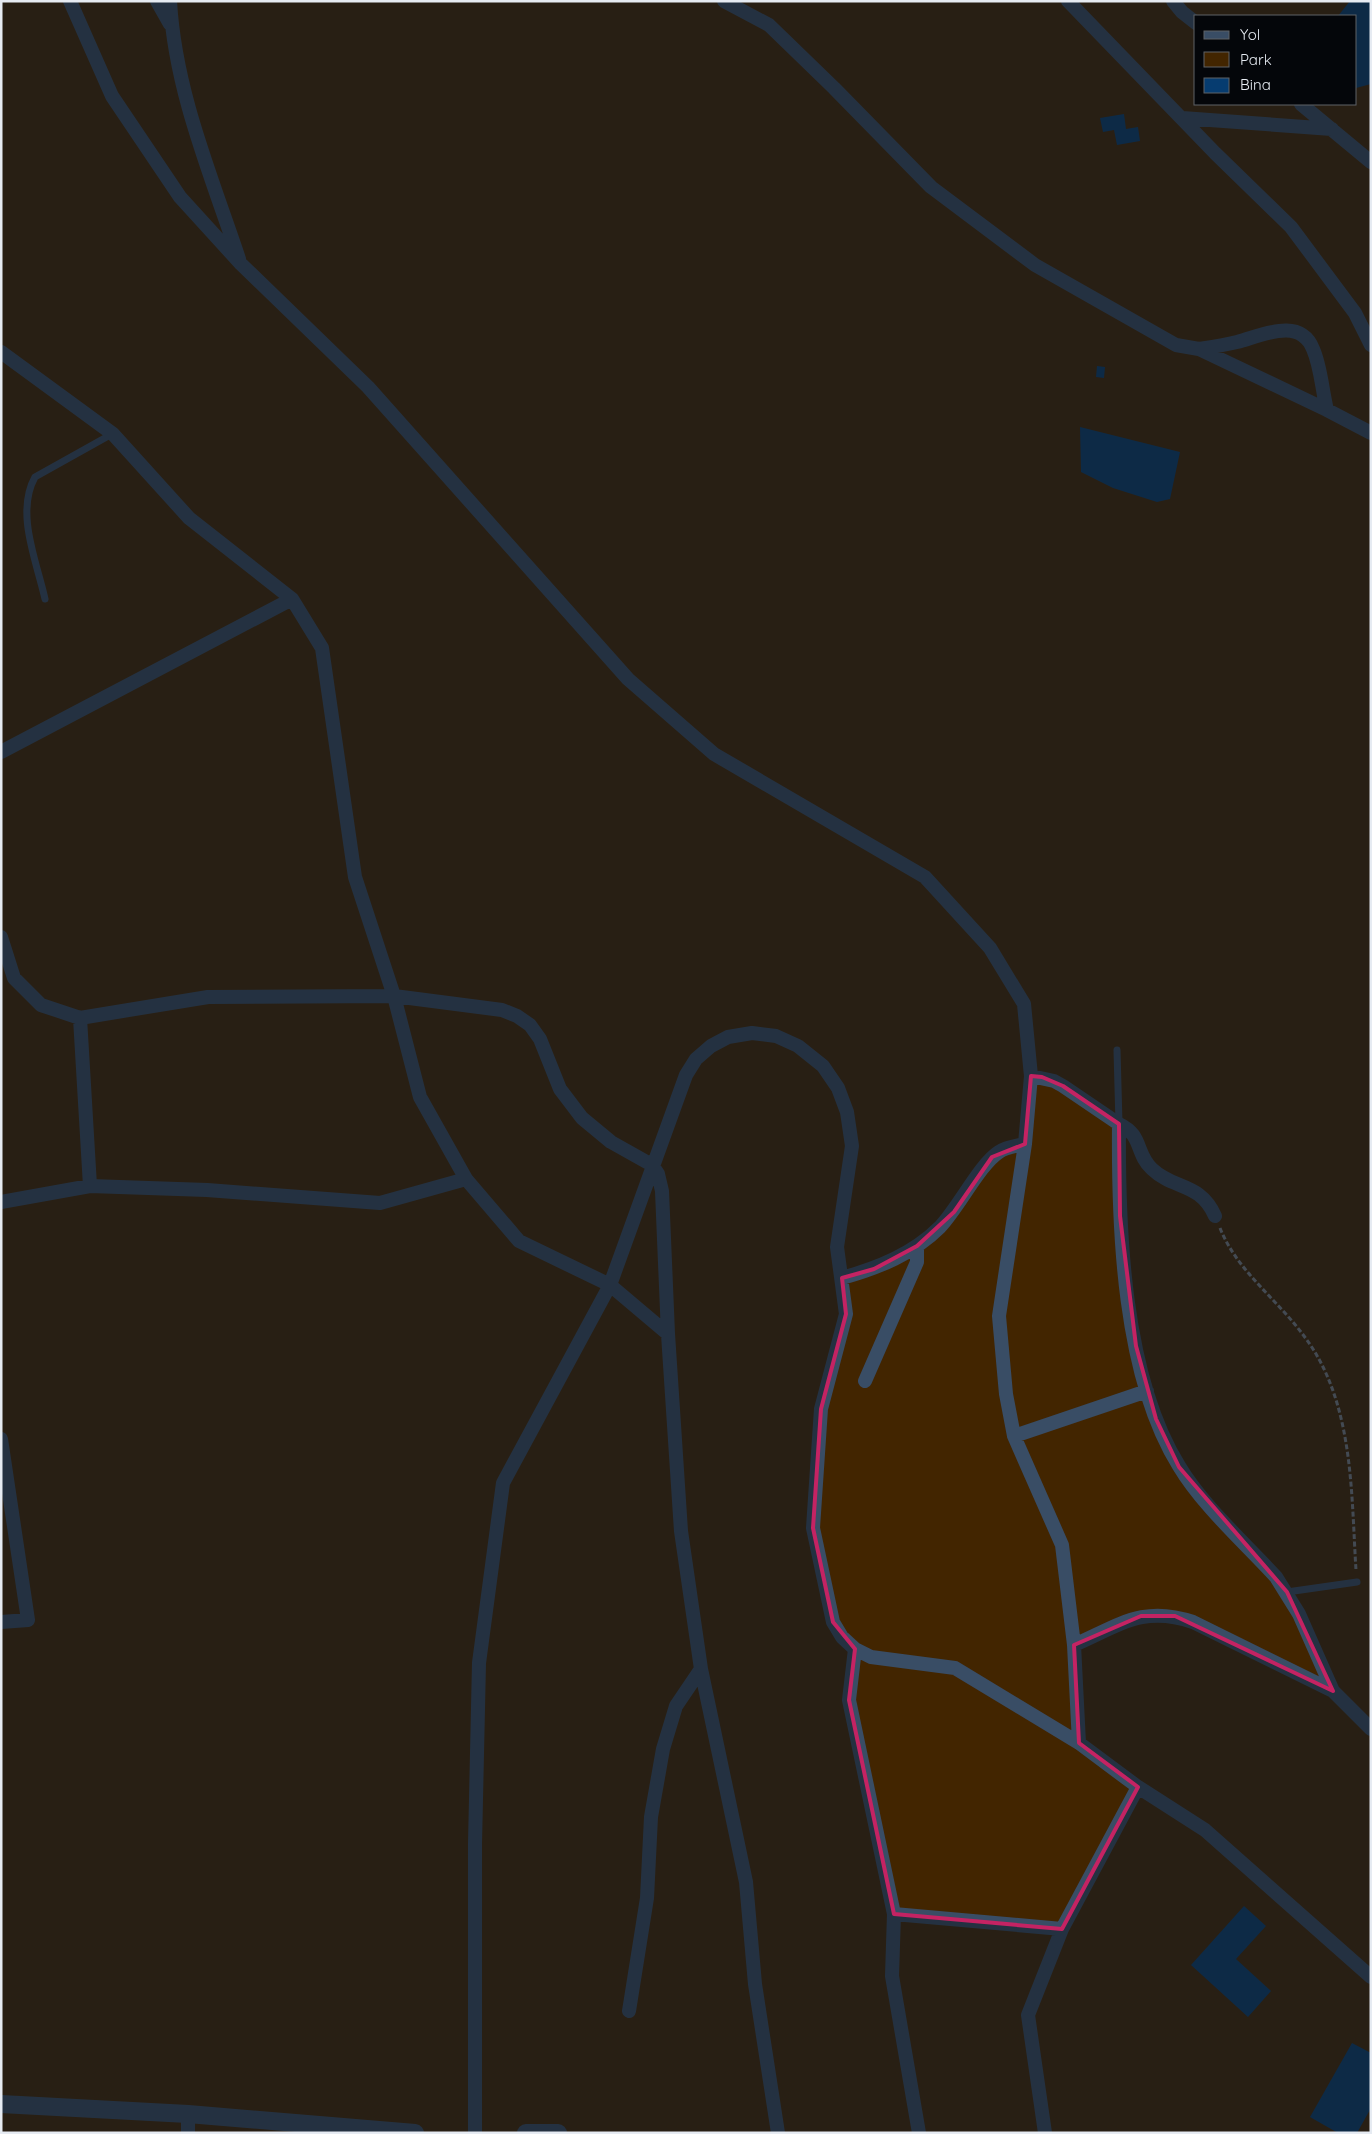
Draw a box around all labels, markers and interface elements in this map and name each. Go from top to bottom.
legend [1194,15,1357,105]
text: Yol [1240,25,1260,44]
text: Park [1240,50,1272,69]
text: Bina [1240,75,1271,94]

